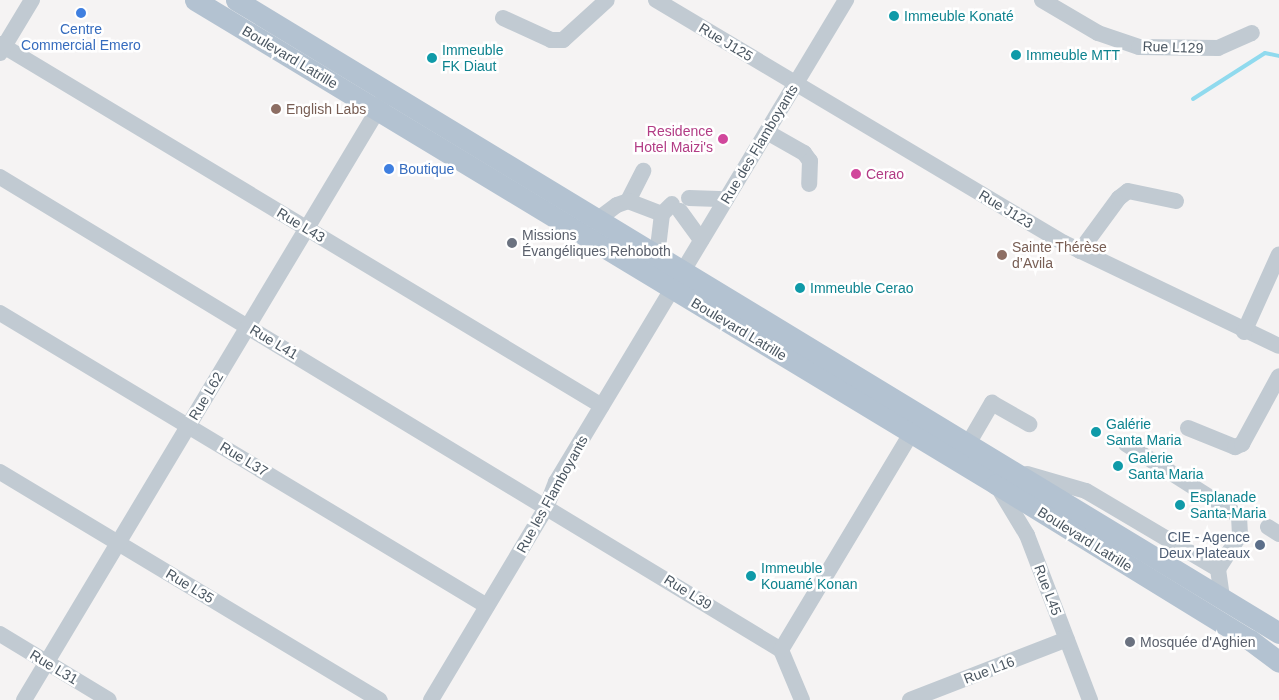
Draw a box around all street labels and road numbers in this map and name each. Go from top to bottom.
street label: Rue J125 [696,19,756,65]
street label: Boulevard Latrille [239,22,341,92]
street label: Rue L129 [1142,38,1204,56]
street label: Rue des Flamboyants [717,81,801,207]
street label: Rue J123 [976,186,1036,232]
street label: Rue L43 [274,204,328,246]
street label: Boulevard Latrille [688,294,790,364]
street label: Rue L41 [247,321,301,363]
street label: Rue L62 [185,369,227,423]
street label: Rue les Flamboyants [513,432,591,556]
street label: Rue L37 [217,438,271,480]
street label: Boulevard Latrille [1035,503,1135,575]
street label: Rue L45 [1031,562,1065,618]
street label: Rue L35 [163,565,217,607]
street label: Rue L39 [661,571,715,613]
street label: Rue L31 [27,646,81,688]
street label: Rue L16 [961,653,1017,687]

